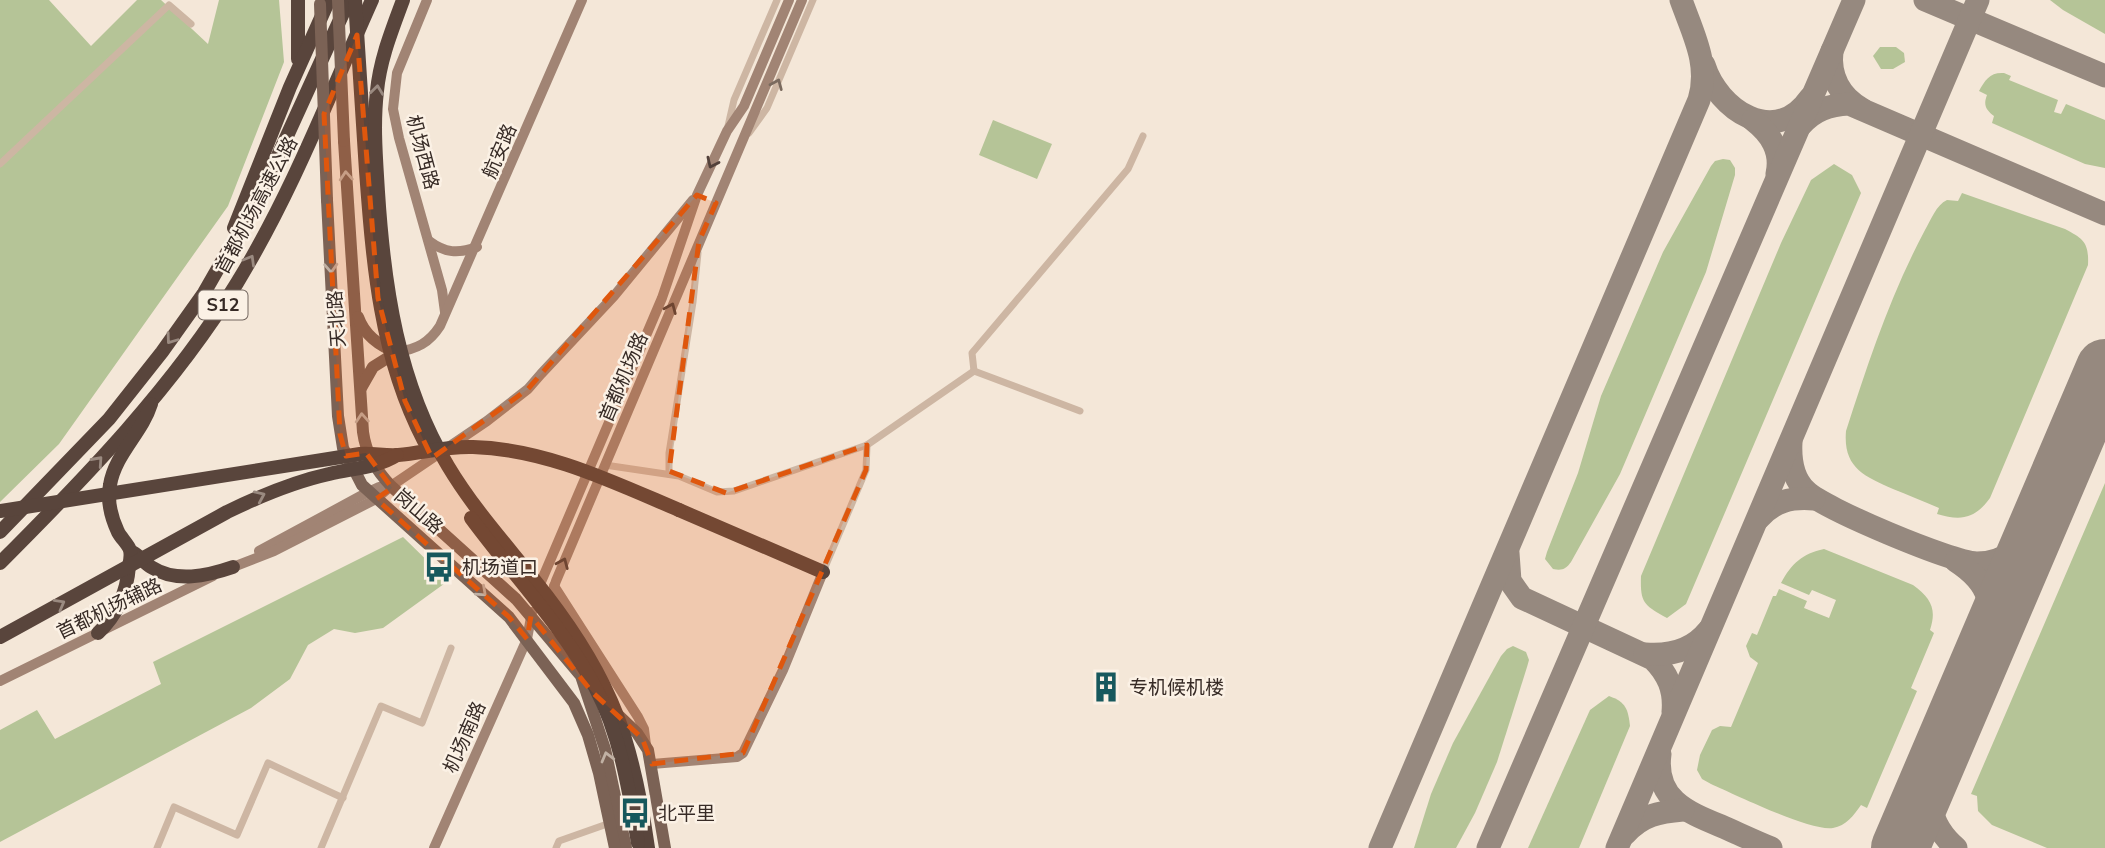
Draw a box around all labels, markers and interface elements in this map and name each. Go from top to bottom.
one-way arrow [769,79,783,91]
one-way arrow [370,84,385,96]
street label: 机场西路 [400,112,444,192]
street label: 航安路 [477,120,523,183]
street label: 首都机场高速公路 [210,132,304,279]
one-way arrow [706,156,720,168]
one-way arrow [339,171,354,182]
one-way arrow [242,255,255,267]
one-way arrow [323,263,338,274]
road number: S12 [198,290,248,320]
street label: 天北路 [322,290,352,348]
one-way arrow [663,303,677,315]
street label: 首都机场路 [593,329,654,426]
one-way arrow [167,331,180,344]
one-way arrow [355,413,370,424]
one-way arrow [90,456,103,469]
street label: 岗山路 [388,483,448,540]
one-way arrow [253,490,265,504]
bus stop icon: 机场道口 [422,550,456,584]
place label: 机场道口 [462,555,538,581]
one-way arrow [555,557,569,569]
street label: 首都机场辅路 [53,572,166,646]
one-way arrow [474,584,487,597]
one-way arrow [53,599,65,612]
building icon: 专机候机楼 [1089,670,1123,704]
place label: 专机候机楼 [1129,675,1224,701]
street label: 机场南路 [438,697,492,777]
one-way arrow [601,751,616,763]
bus stop icon: 北平里 [618,796,652,830]
place label: 北平里 [658,801,715,827]

